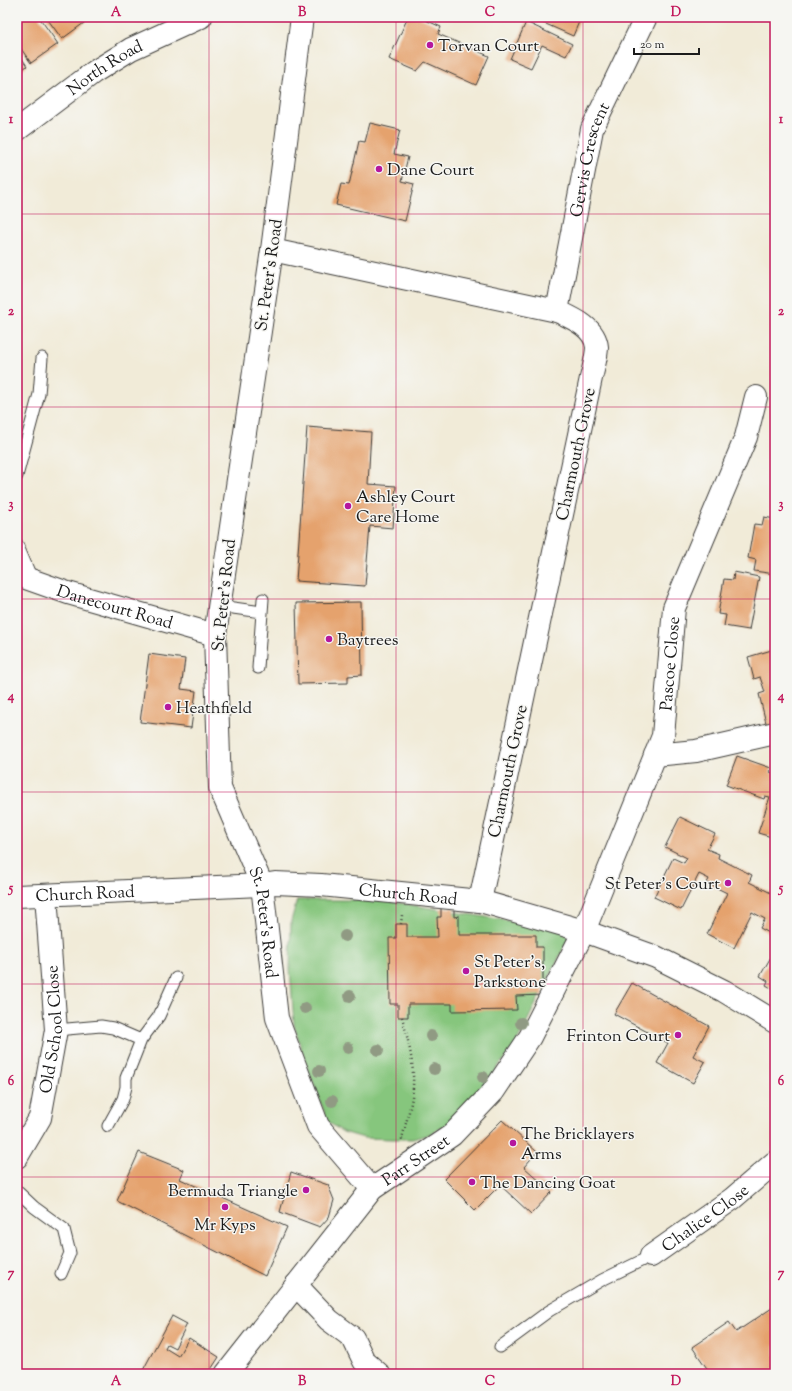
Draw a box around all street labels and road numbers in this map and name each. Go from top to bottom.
street label: North Road [63,35,148,102]
street label: Gervis Crescent [565,99,617,219]
street label: St. Peter's Road [250,217,290,333]
street label: Charmouth Grove [551,386,603,523]
street label: St. Peter's Road [207,537,243,653]
street label: Danecourt Road [53,580,176,636]
street label: Pascoe Close [655,615,687,712]
street label: Charmouth Grove [483,703,535,840]
street label: St. Peter's Road [241,863,282,980]
street label: Church Road [357,879,459,913]
street label: Church Road [35,881,135,909]
street label: Old School Close [35,964,70,1096]
street label: Parr Street [378,1130,455,1193]
street label: Chalice Close [657,1179,755,1259]

